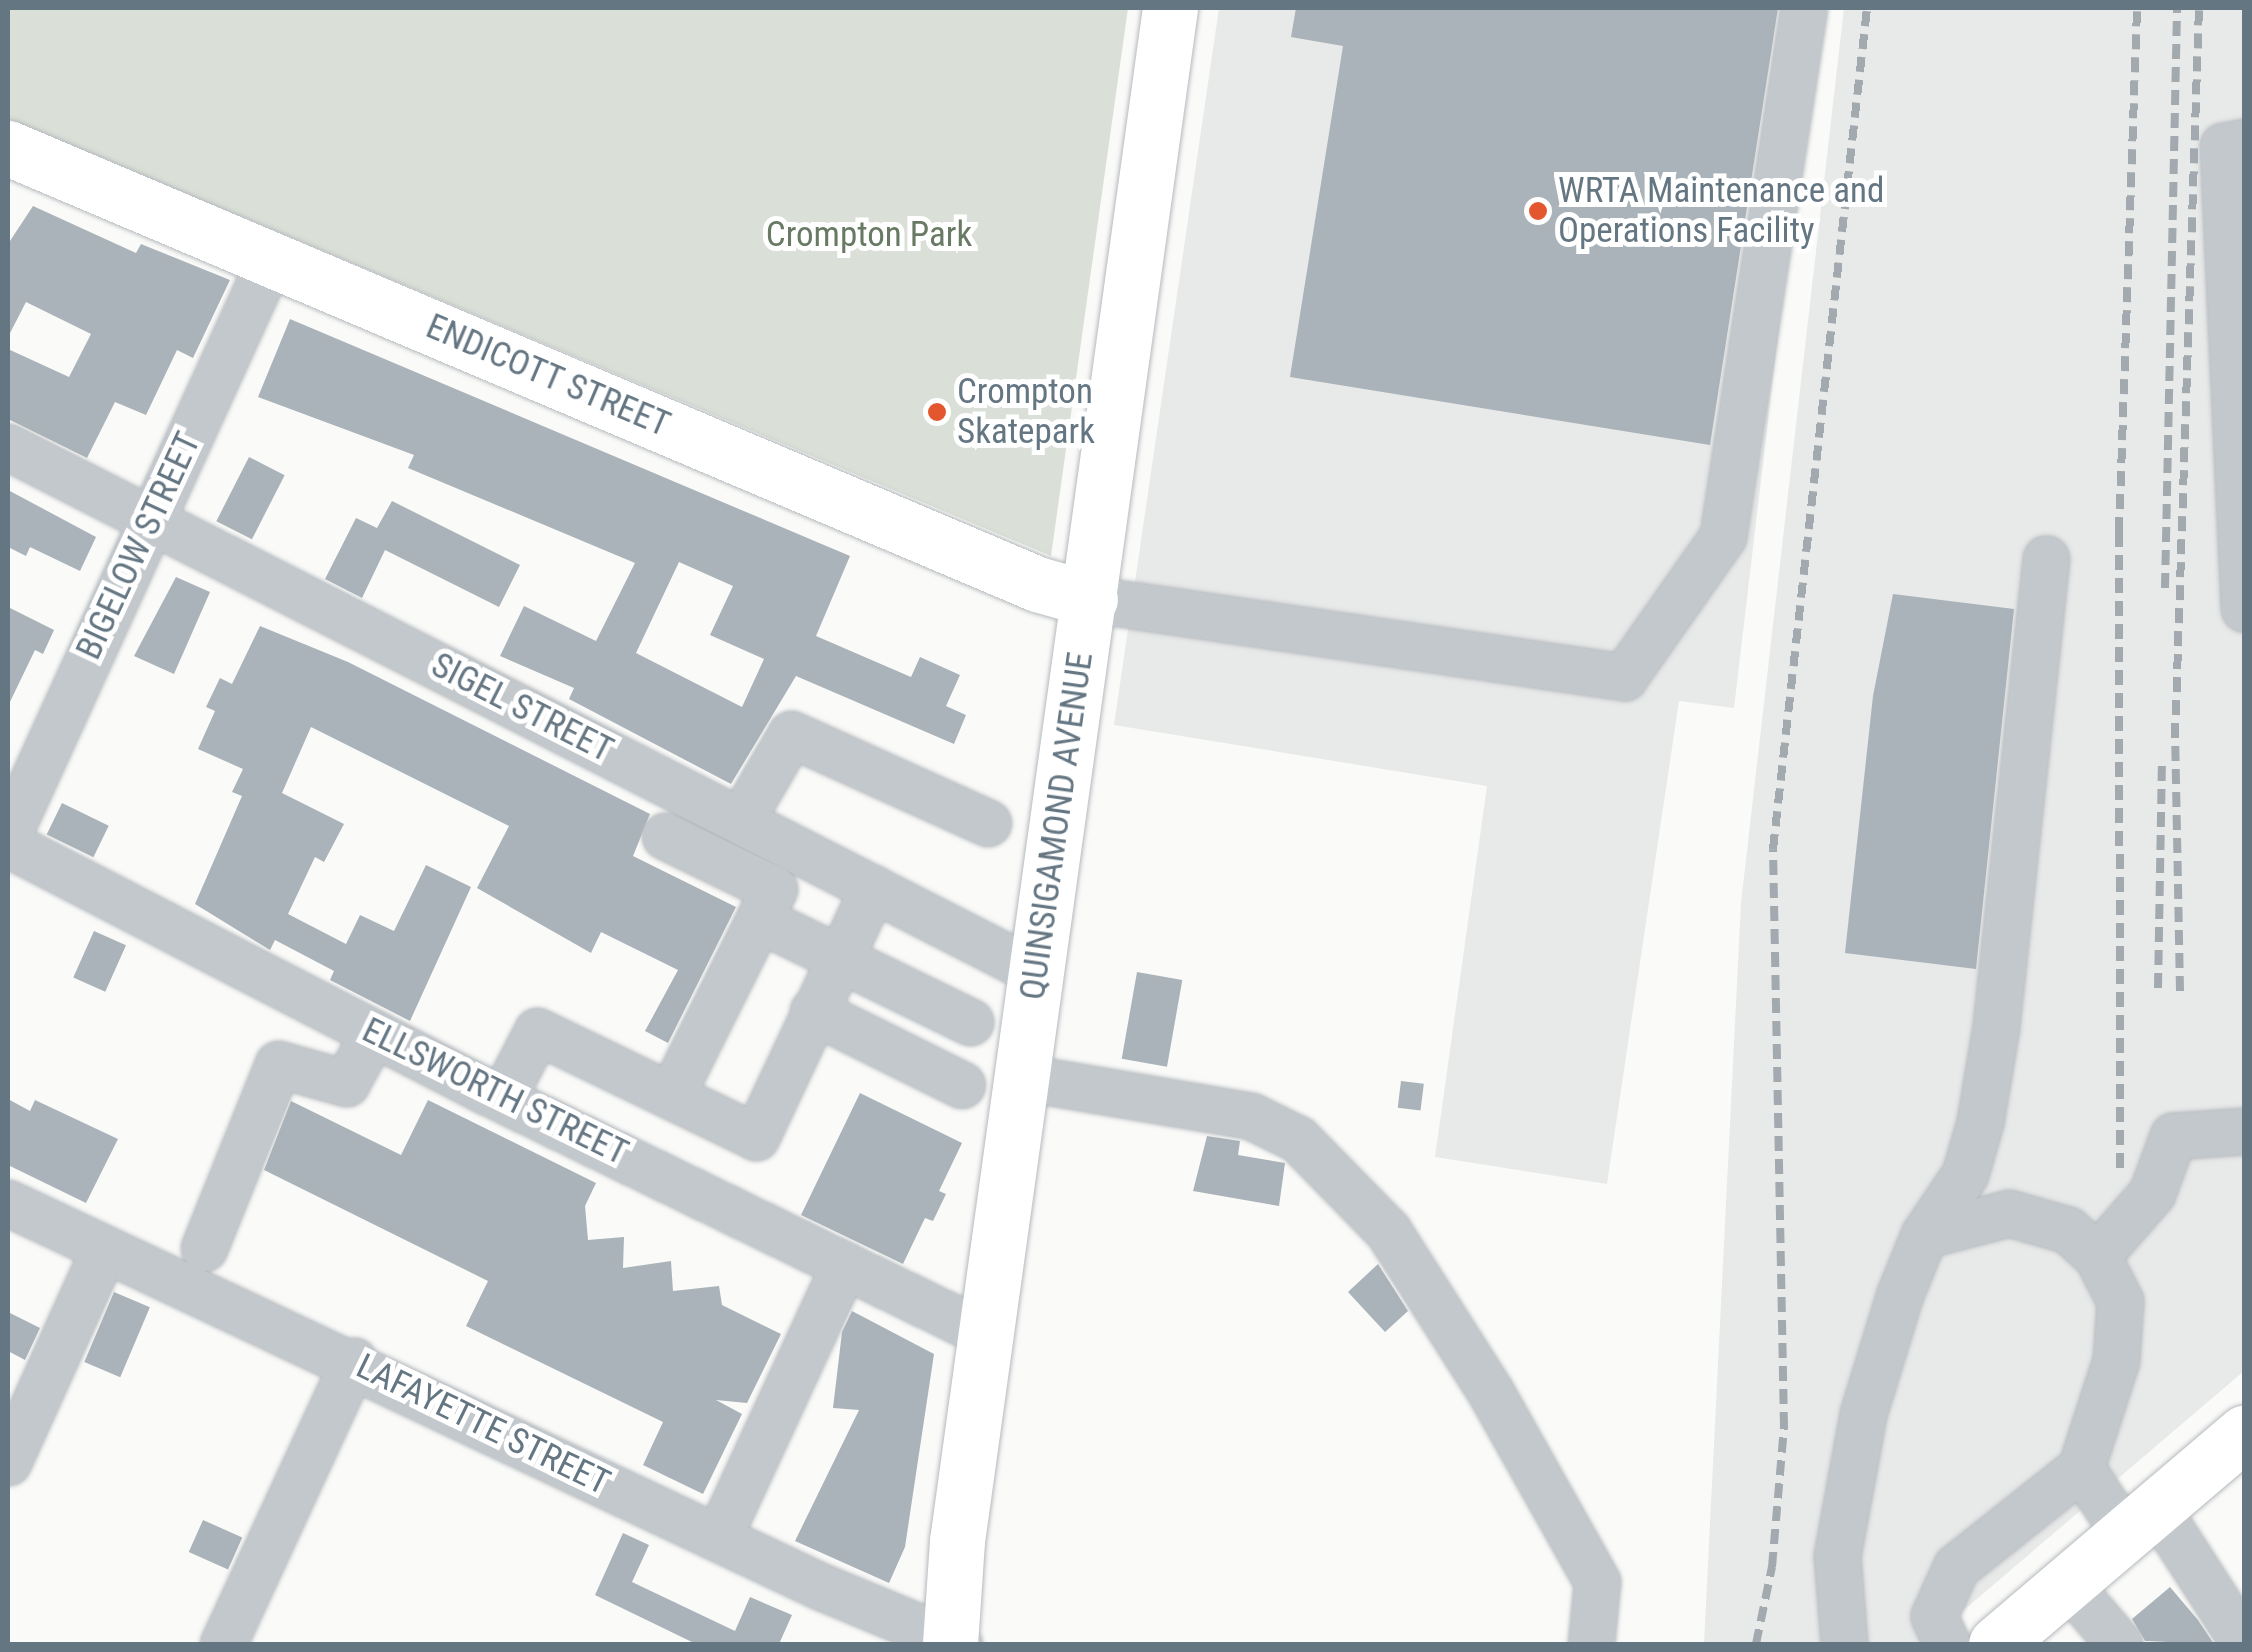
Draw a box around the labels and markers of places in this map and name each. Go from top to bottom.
place label: WRTA Maintenance and Operations Facility [1558,170,1884,252]
marker: WRTA Maintenance and Operations Facility [1527,200,1549,222]
place label: Crompton Skatepark [957,371,1095,453]
marker: Crompton Skatepark [926,401,948,423]

